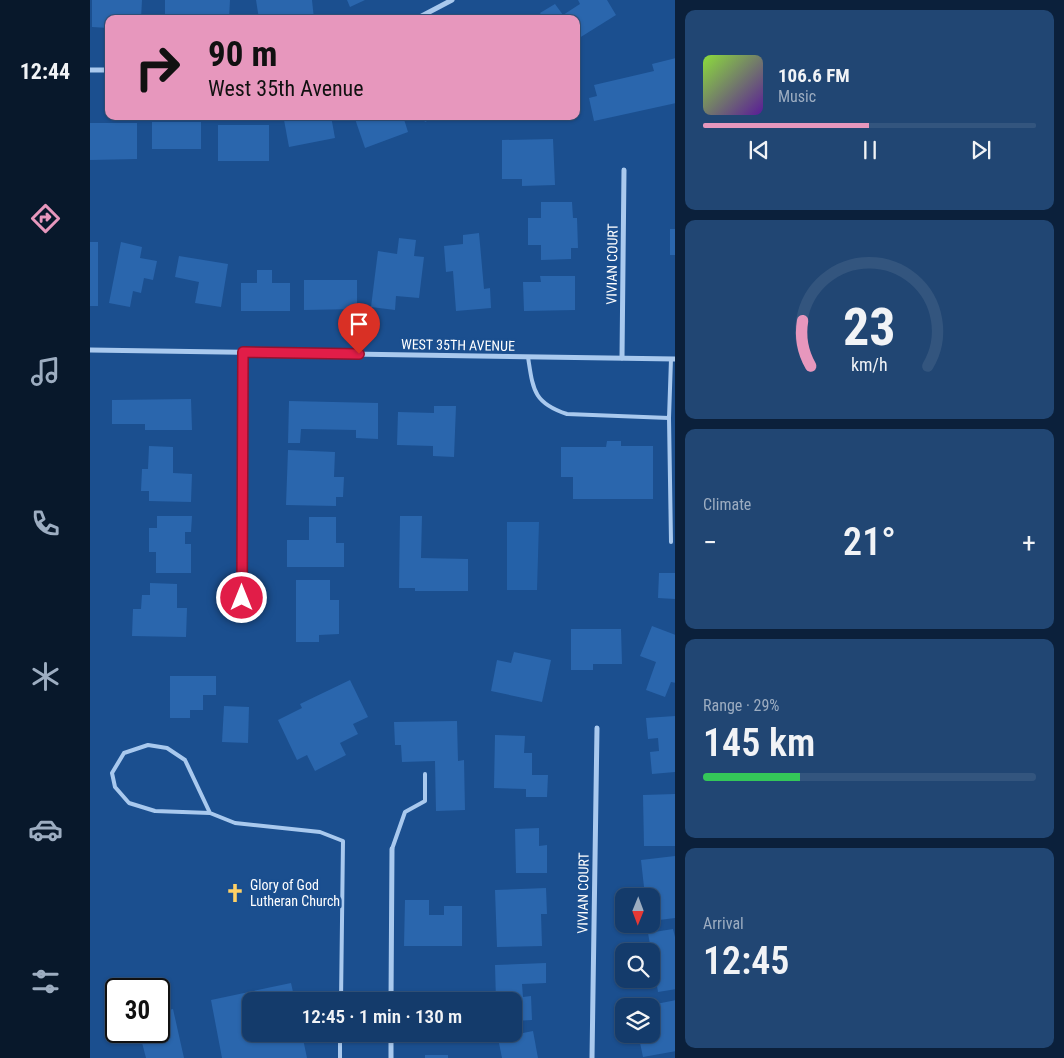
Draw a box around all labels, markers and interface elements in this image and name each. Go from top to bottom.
text: 90 m [208,34,277,75]
icon: right [125,35,190,100]
text: 12:44 [20,59,70,84]
text: 106.6 FM [778,64,850,87]
text: West 35th Avenue [208,76,364,101]
text: Music [778,87,816,106]
icon: previous [745,136,773,164]
icon: pause [856,136,884,164]
icon: next [967,136,995,164]
icon: directions [28,201,63,236]
street label: VIVIAN COURT [603,223,621,305]
text: 23 [843,297,896,358]
pin [338,303,380,354]
icon: arrive [345,310,373,338]
street label: WEST 35TH AVENUE [401,336,515,354]
icon: music [28,354,63,389]
text: km/h [851,354,888,375]
text: Climate [703,495,751,514]
icon: phone [28,506,63,541]
text: 21° [843,520,896,564]
text: − [703,526,717,559]
text: + [1022,526,1036,559]
position arrow [215,571,267,623]
icon: climate [28,659,63,694]
text: Range · 29% [703,696,779,715]
text: 145 km [703,721,815,765]
icon: car [28,812,63,847]
street label: VIVIAN COURT [574,852,592,934]
place label: Glory of God Lutheran Church [250,877,340,909]
church icon: Glory of God Lutheran Church [224,882,246,904]
north arrow [615,888,660,932]
map controls [615,888,660,1043]
text: Arrival [703,914,744,933]
text: 12:45 [703,939,789,983]
button: search [615,943,660,988]
icon: filters [28,964,63,999]
speed limit sign: 30 [105,978,170,1043]
button: layers [615,998,660,1043]
text: 12:45 · 1 min · 130 m [302,1005,462,1028]

